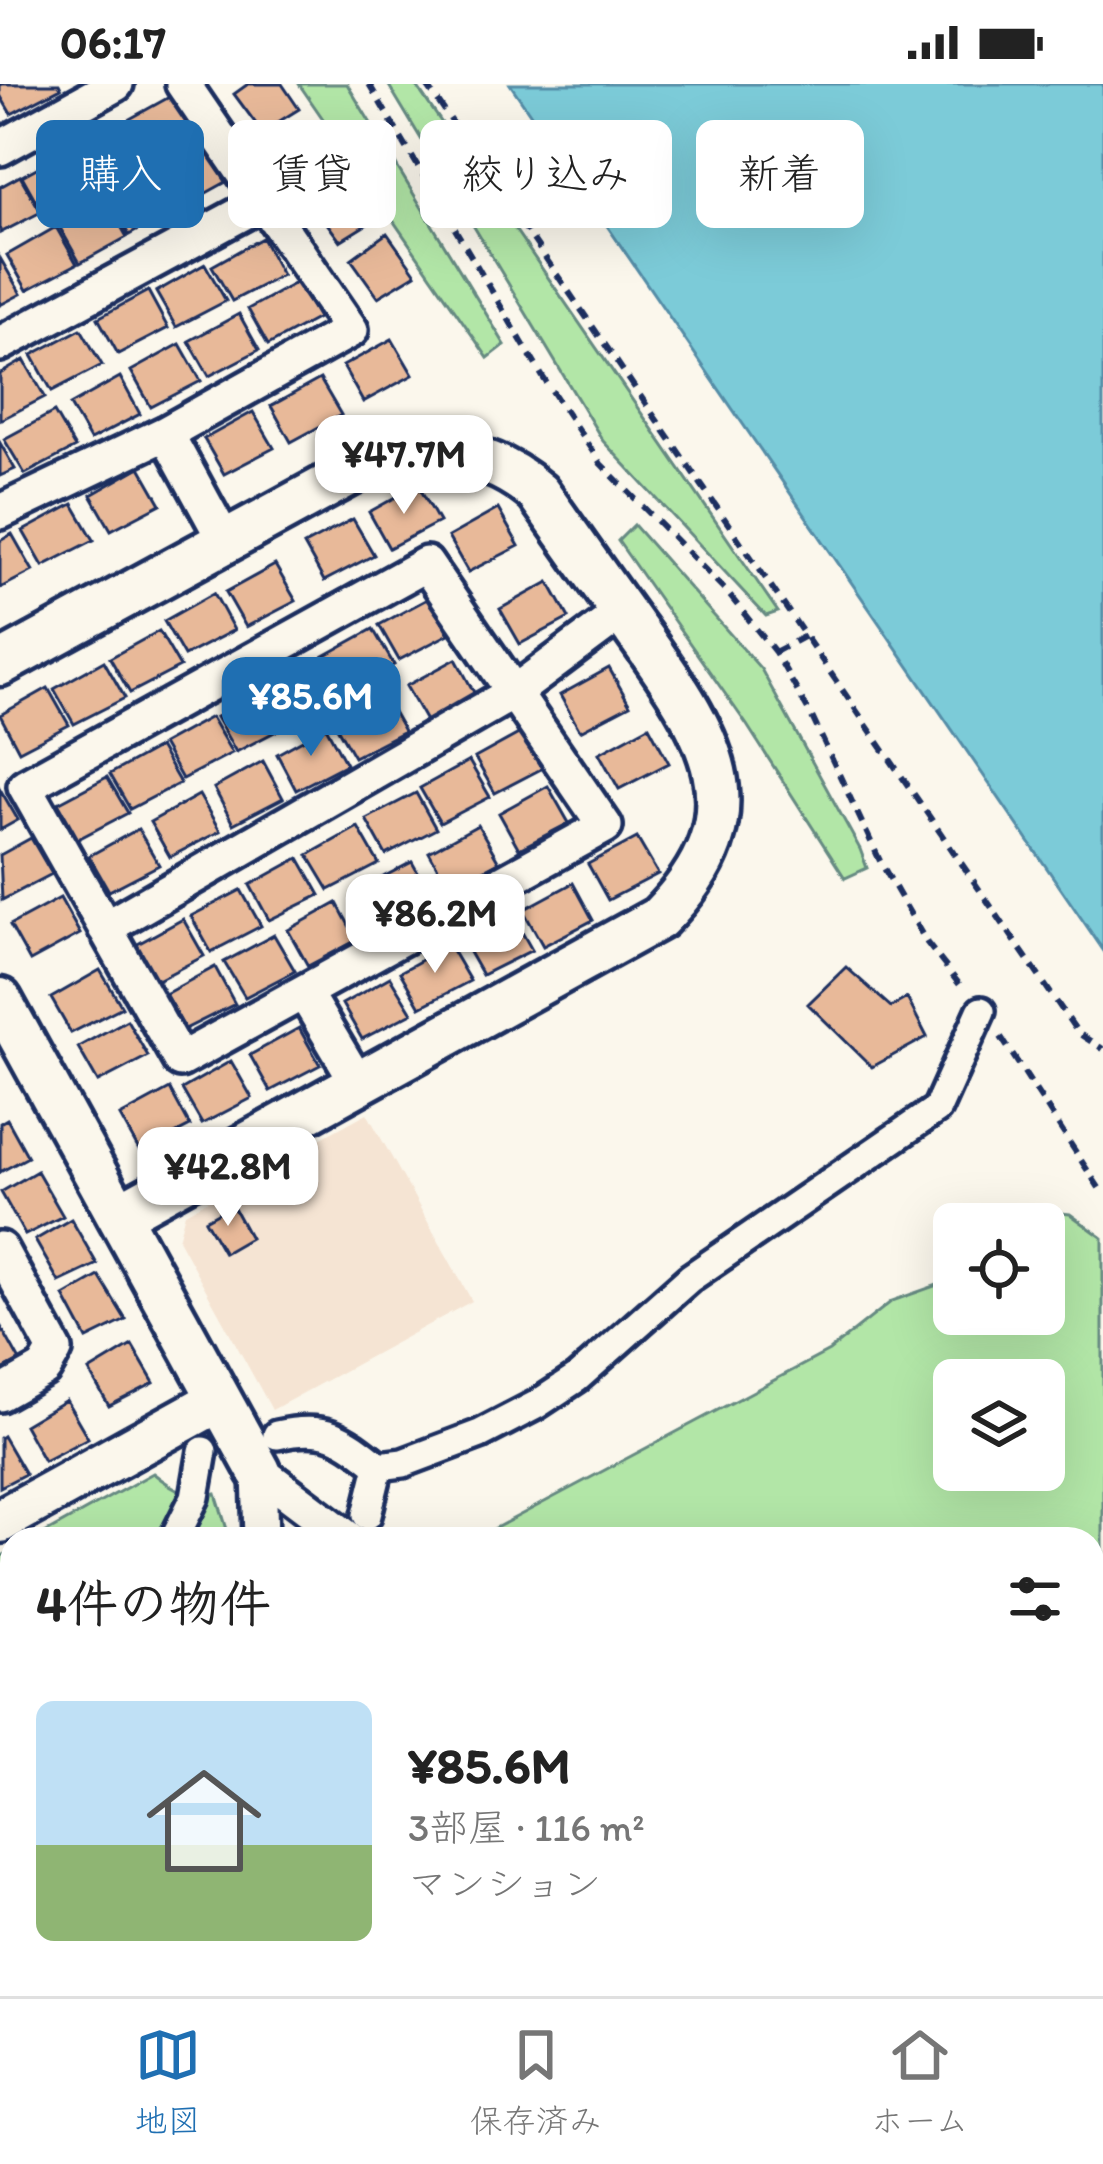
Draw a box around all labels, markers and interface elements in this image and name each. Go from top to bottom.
text: 06:17 [60,15,166,69]
chip: 購入 [36,120,204,228]
chip: 賃貸 [228,120,396,228]
chip: 絞り込み [420,120,672,228]
chip: 新着 [696,120,864,228]
pin: ¥47.7M [306,415,502,517]
text: ¥47.7M [342,430,466,477]
pin: ¥85.6M [213,657,409,759]
text: ¥85.6M [249,672,373,719]
pin: ¥86.2M [337,874,533,976]
text: ¥86.2M [373,889,497,936]
pin: ¥42.8M [130,1127,326,1229]
text: ¥42.8M [164,1142,292,1189]
map controls [933,1203,1065,1491]
button: locate [933,1203,1065,1335]
button: layers [933,1359,1065,1491]
icon: filters [1002,1566,1068,1632]
text: 4件の物件 [36,1573,271,1634]
text: ¥85.6M [408,1735,571,1796]
icon: home [132,1749,276,1893]
text: 3部屋 · 116 m² [408,1804,645,1851]
text: マンション [408,1860,601,1907]
tab: 地図 [135,2022,201,2142]
tab: 保存済み [470,2022,602,2142]
tab: ホーム [871,2022,968,2142]

